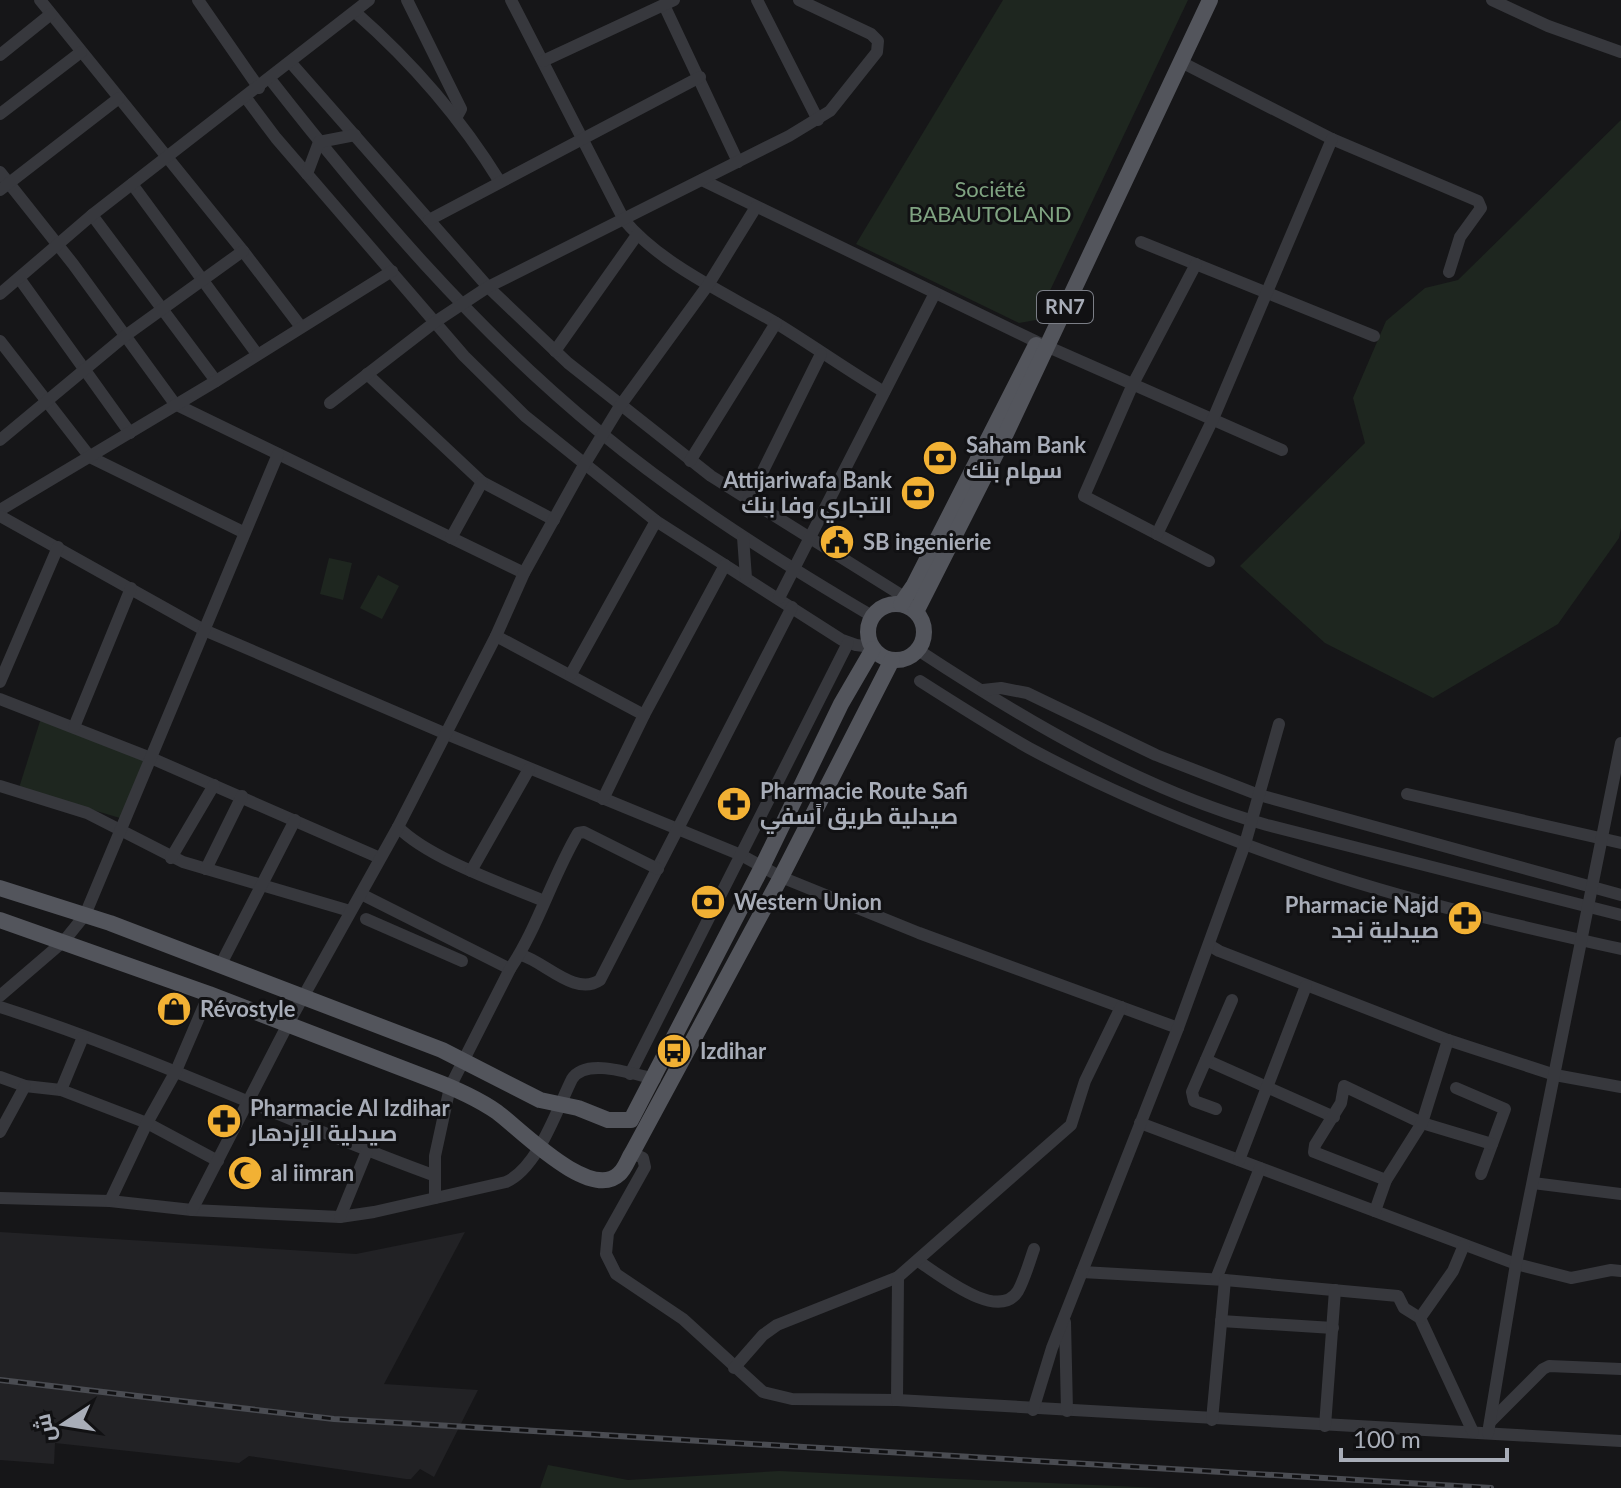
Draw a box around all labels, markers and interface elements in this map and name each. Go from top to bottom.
park label: Société BABAUTOLAND [908,175,1072,227]
road number: RN7 [1037,291,1093,323]
place label: Saham Bank سهام بنك [966,431,1086,486]
bank icon: Saham Bank سهام بنك [921,439,959,477]
place label: Attijariwafa Bank التجاري وفا بنك [722,466,892,523]
bank icon: Attijariwafa Bank التجاري وفا بنك [899,474,937,512]
public building icon: SB ingenierie [818,523,856,561]
place label: SB ingenierie [863,528,992,555]
place label: Pharmacie Route Safi صيدلية طريق اًسفي [760,777,968,834]
pharmacy icon: Pharmacie Route Safi صيدلية طريق اًسفي [715,785,753,823]
bank icon: Western Union [689,883,727,921]
place label: Western Union [734,888,882,915]
place label: Pharmacie Najd صيدلية نجد [1285,891,1439,943]
pharmacy icon: Pharmacie Najd صيدلية نجد [1446,899,1484,937]
shop icon: Révostyle [155,990,193,1028]
place label: Révostyle [200,995,296,1022]
bus stop icon: Izdihar [655,1032,693,1070]
place label: Izdihar [700,1037,767,1064]
place label: Pharmacie Al Izdihar صيدلية الإزدهار [249,1094,450,1148]
pharmacy icon: Pharmacie Al Izdihar صيدلية الإزدهار [205,1102,243,1140]
mosque icon: al iimran [226,1154,264,1192]
place label: al iimran [271,1159,354,1186]
north arrow [24,1384,104,1464]
text: ش [28,1411,61,1445]
scale bar [1341,1412,1507,1462]
text: 100 m [1353,1424,1421,1453]

